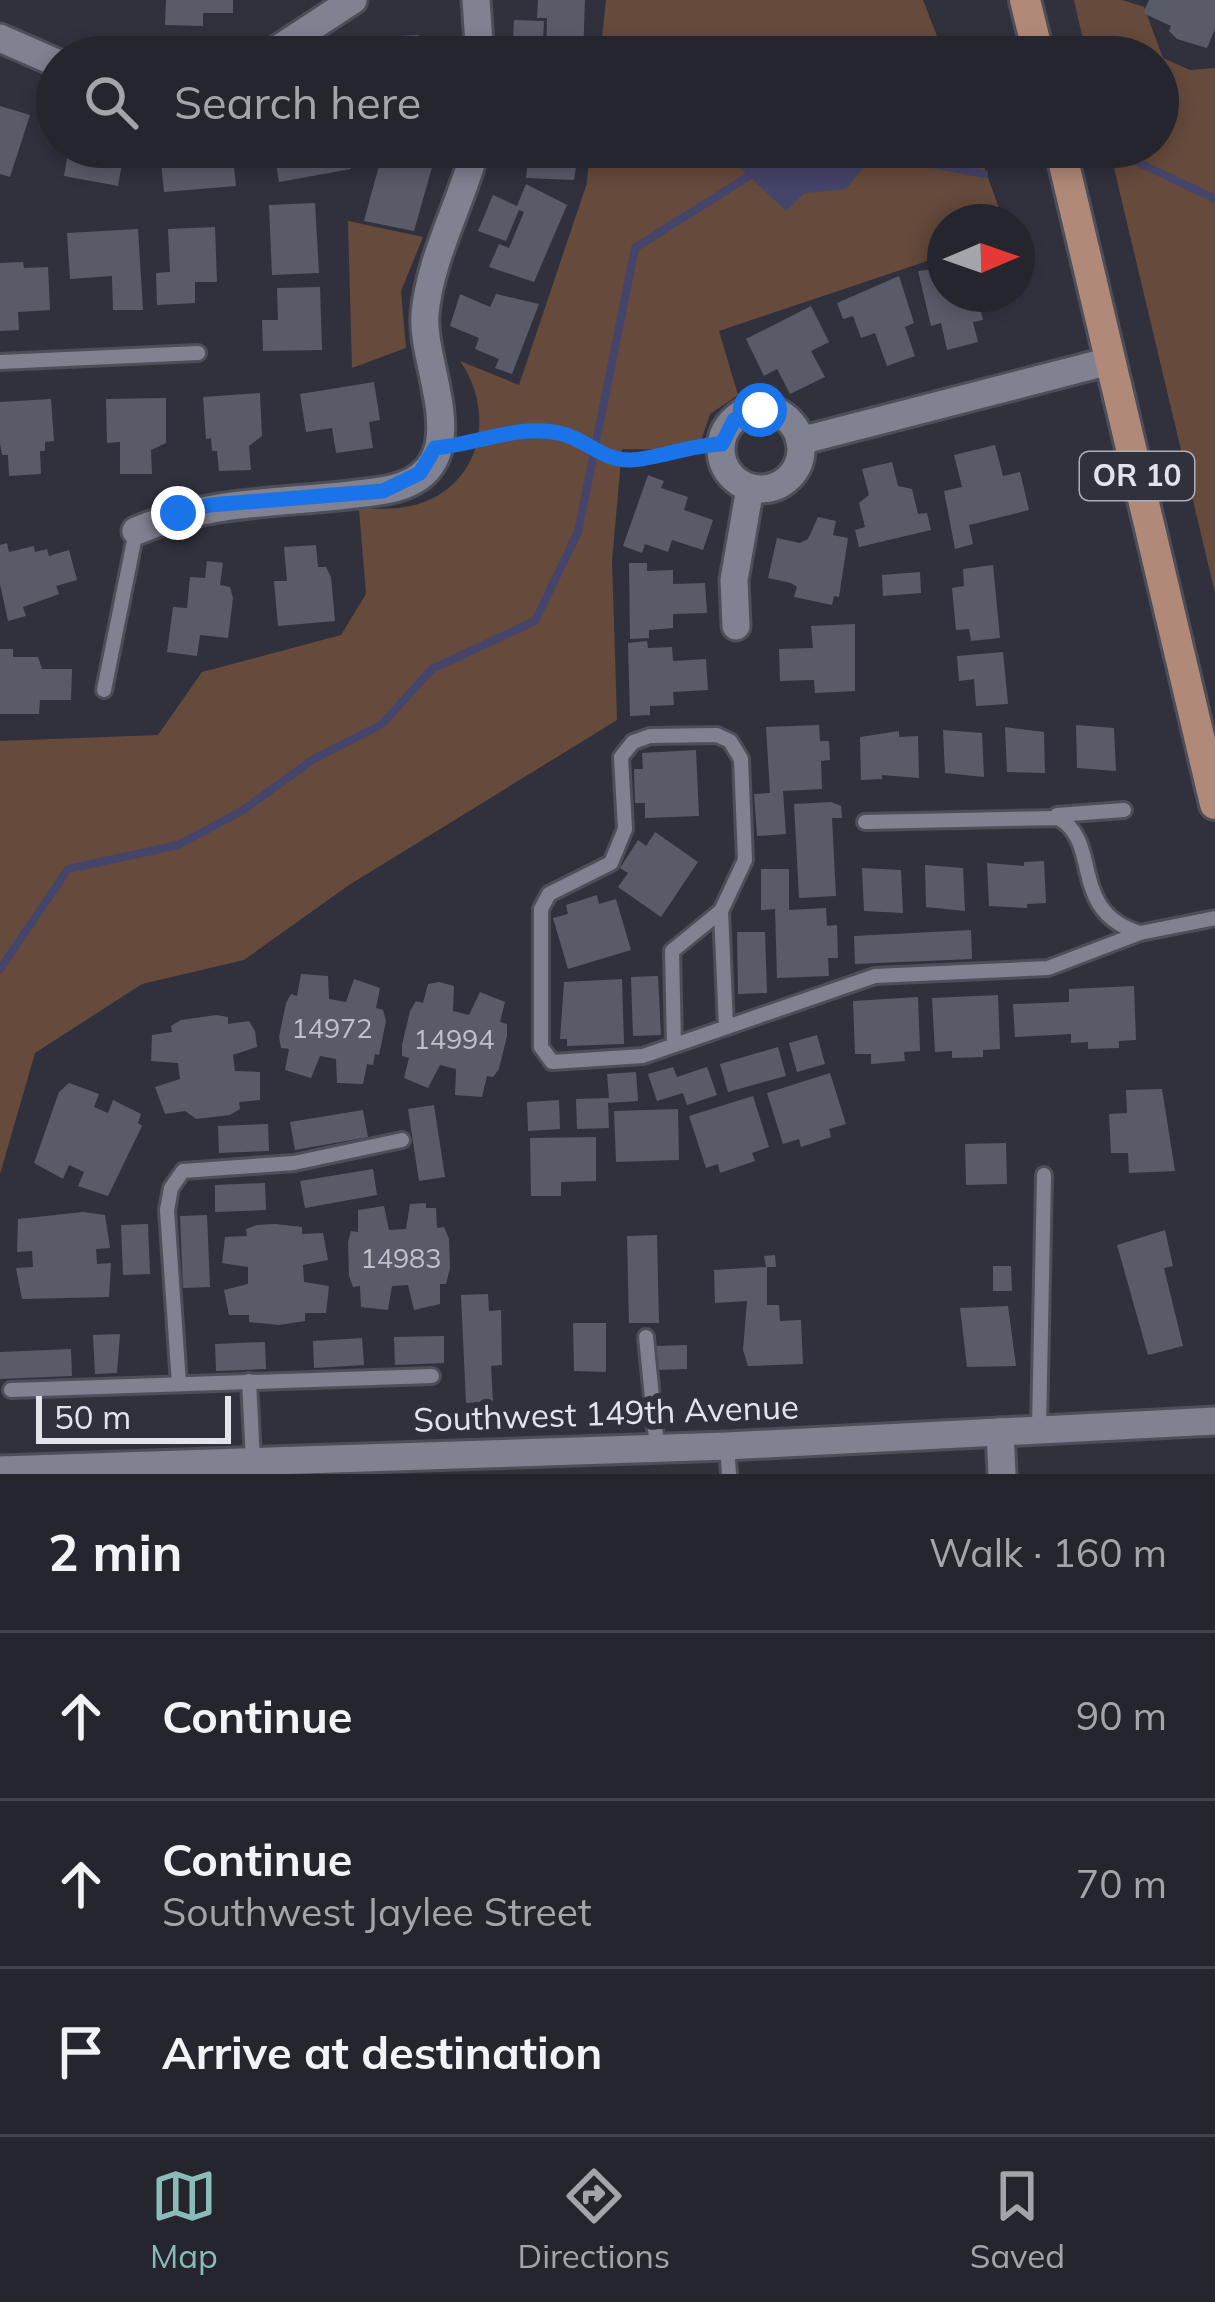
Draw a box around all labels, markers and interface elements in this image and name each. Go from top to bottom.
search box [36,36,1179,168]
icon: search [78,69,144,135]
text: Search here [174,74,421,130]
north arrow [927,204,1035,312]
route start [733,383,787,437]
road number: OR 10 [1080,452,1194,500]
route end [151,486,205,540]
house number: 14972 [292,1011,373,1045]
house number: 14994 [414,1022,495,1056]
house number: 14983 [361,1241,442,1275]
street label: Southwest 149th Avenue [412,1385,799,1440]
scale bar [36,1390,231,1443]
text: 50 m [54,1396,131,1437]
text: 2 min [48,1520,183,1584]
text: Walk · 160 m [929,1528,1167,1577]
icon: ahead [48,1683,114,1749]
text: Continue [162,1688,352,1744]
text: 90 m [1076,1691,1167,1740]
text: Continue [162,1831,352,1887]
icon: ahead [48,1851,114,1917]
text: 70 m [1076,1859,1167,1908]
text: Southwest Jaylee Street [162,1887,592,1936]
icon: arrive [48,2019,114,2085]
text: Arrive at destination [162,2024,602,2080]
tab: Map [150,2163,218,2276]
tab: Directions [518,2163,670,2276]
tab: Saved [970,2163,1065,2276]

